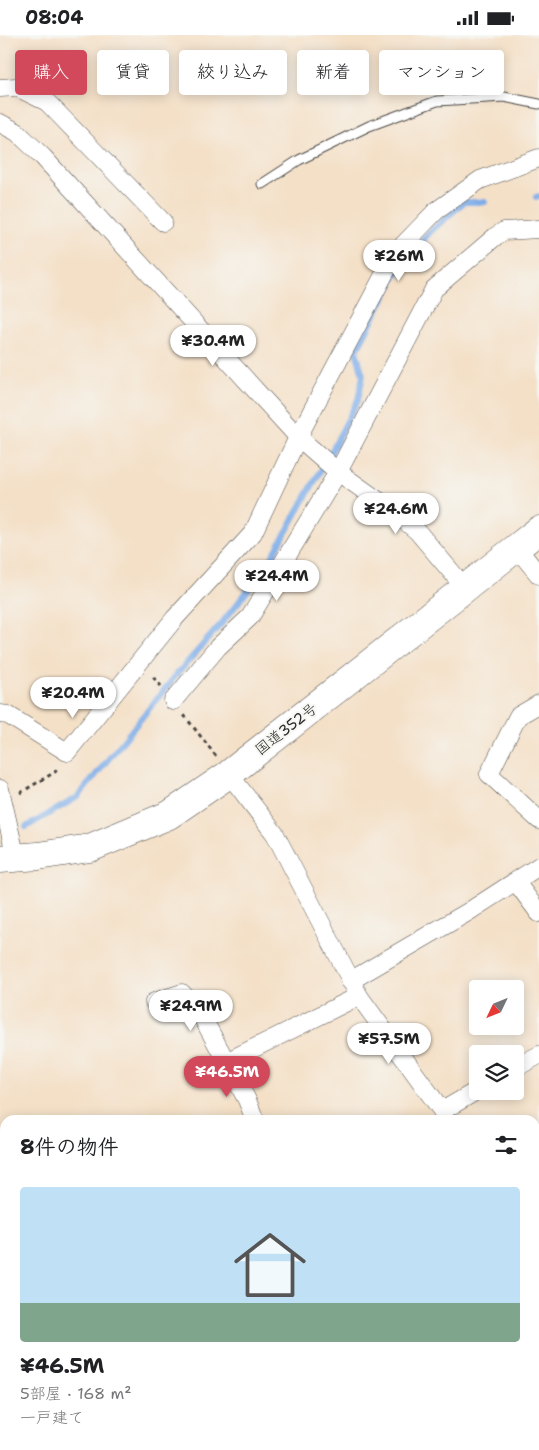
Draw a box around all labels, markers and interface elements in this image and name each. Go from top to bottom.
text: 08:04 [25,5,84,30]
chip: 購入 [15,50,87,95]
chip: 賃貸 [97,50,169,95]
chip: 絞り込み [179,50,287,95]
chip: 新着 [297,50,369,95]
chip: マンション [379,50,504,95]
pin: ¥26M [369,239,429,282]
text: ¥26M [374,245,424,266]
pin: ¥30.4M [172,325,254,367]
text: ¥30.4M [181,330,245,351]
pin: ¥24.6M [355,493,437,535]
text: ¥24.6M [364,498,428,519]
pin: ¥24.4M [236,559,318,602]
text: ¥24.4M [245,565,309,586]
pin: ¥20.4M [32,677,114,719]
text: ¥20.4M [41,682,105,703]
street label: 国道352号 [251,698,321,760]
north arrow [469,980,524,1035]
map controls [469,980,524,1100]
pin: ¥24.9M [150,989,232,1032]
text: ¥24.9M [160,995,222,1016]
pin: ¥57.5M [348,1023,430,1065]
text: ¥57.5M [358,1028,420,1049]
button: layers [469,1045,524,1100]
pin: ¥46.5M [186,1055,268,1098]
text: ¥46.5M [195,1061,259,1082]
icon: filters [492,1131,520,1159]
text: 8件の物件 [20,1133,119,1161]
icon: home [225,1220,315,1310]
text: ¥46.5M [20,1352,104,1380]
text: 5部屋 · 168 m² [20,1383,132,1404]
text: 一戸建て [20,1407,84,1428]

